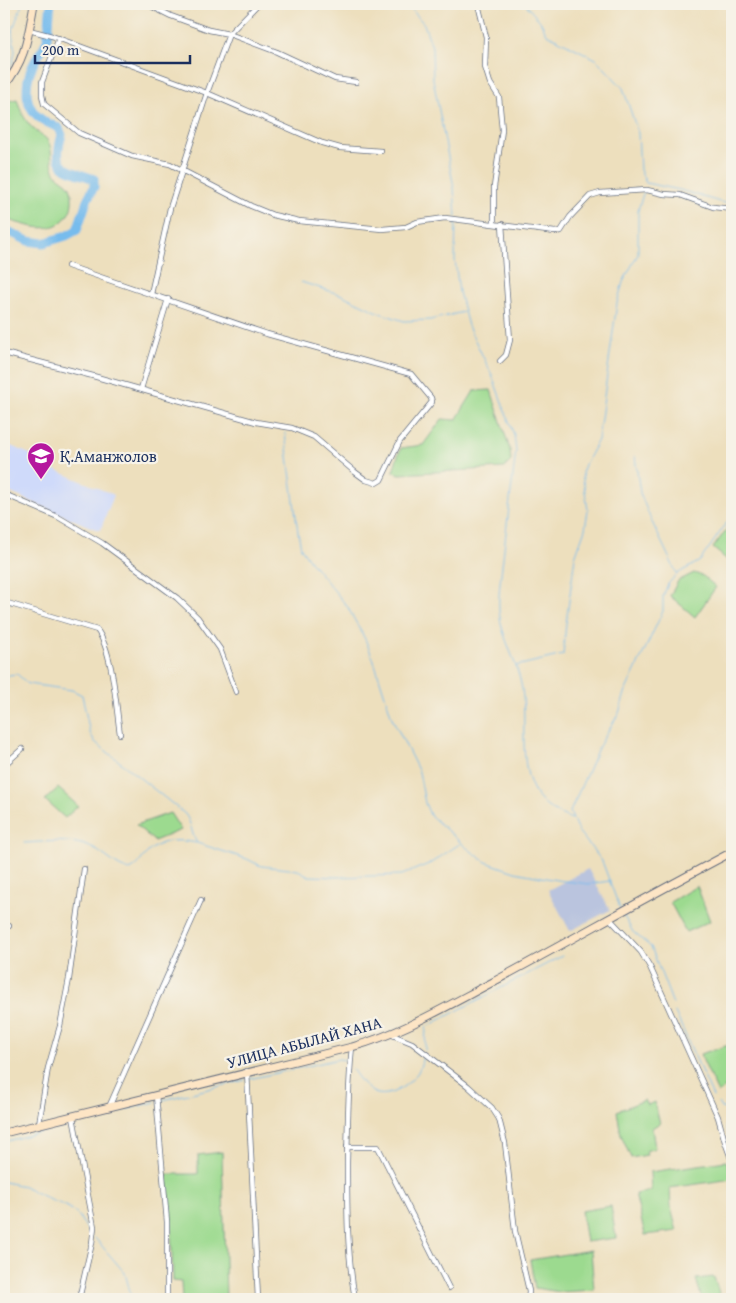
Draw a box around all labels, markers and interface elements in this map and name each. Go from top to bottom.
scale bar [35,32,190,64]
text: 200 m [42,39,80,60]
school or university icon: Қ.Аманжолов [26,441,56,480]
place label: Қ.Аманжолов [60,444,157,468]
street label: УЛИЦА АБЫЛАЙ ХАНА [224,1010,384,1074]

